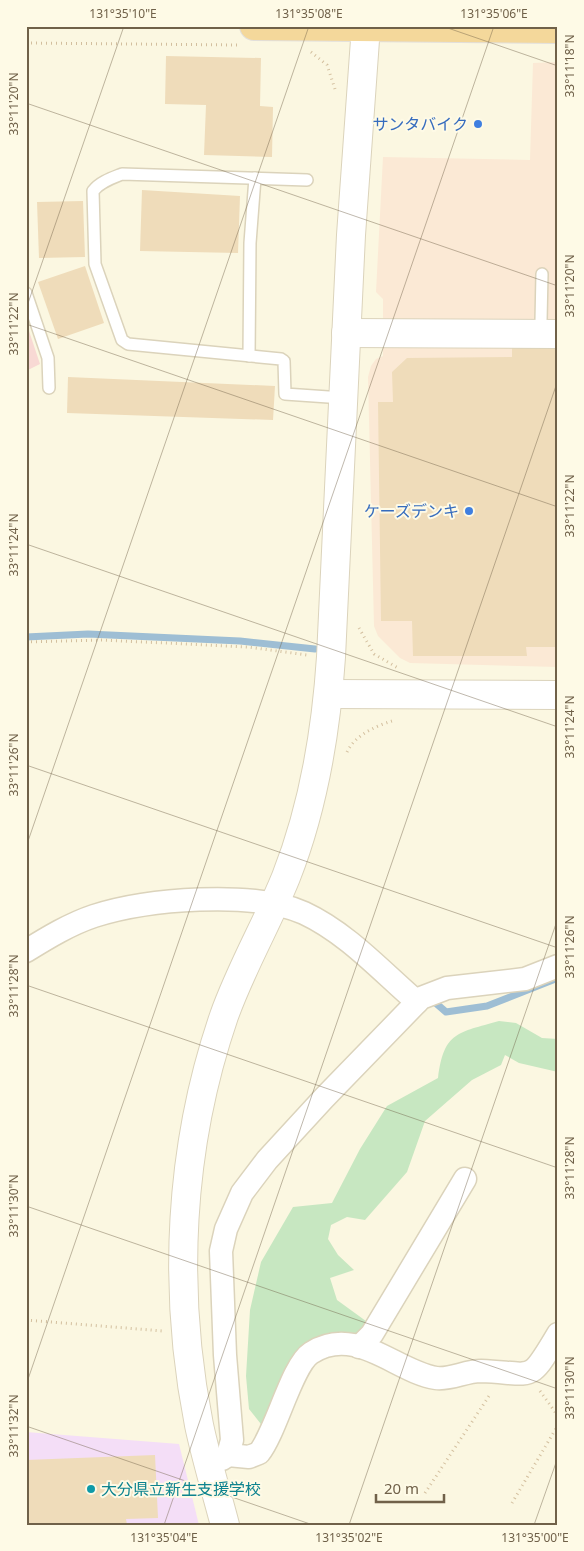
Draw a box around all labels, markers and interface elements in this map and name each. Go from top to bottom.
text: 131°35'10"E [89,5,157,22]
text: 131°35'08"E [275,5,343,22]
text: 131°35'06"E [460,5,528,22]
text: 33°11'18"N [561,34,578,98]
text: 33°11'20"N [5,72,22,136]
place label: サンタバイク [372,113,468,135]
marker: サンタバイク [472,118,484,130]
text: 33°11'20"N [561,254,578,318]
text: 33°11'22"N [5,292,22,356]
text: 33°11'22"N [561,474,578,538]
place label: ケーズデンキ [364,500,459,522]
marker: ケーズデンキ [463,505,475,517]
text: 33°11'24"N [5,513,22,577]
text: 33°11'24"N [561,695,578,759]
text: 33°11'26"N [5,733,22,797]
text: 33°11'26"N [561,915,578,979]
text: 33°11'28"N [5,954,22,1018]
text: 33°11'28"N [561,1136,578,1200]
text: 33°11'30"N [5,1174,22,1238]
text: 33°11'30"N [561,1356,578,1420]
text: 33°11'32"N [5,1394,22,1458]
scale bar [376,1471,444,1503]
place label: 大分県立新生支援学校 [101,1478,261,1500]
text: 20 m [384,1478,419,1498]
marker: 大分県立新生支援学校 [85,1483,97,1495]
text: 131°35'04"E [130,1529,198,1546]
text: 131°35'02"E [315,1529,383,1546]
text: 131°35'00"E [501,1529,569,1546]

